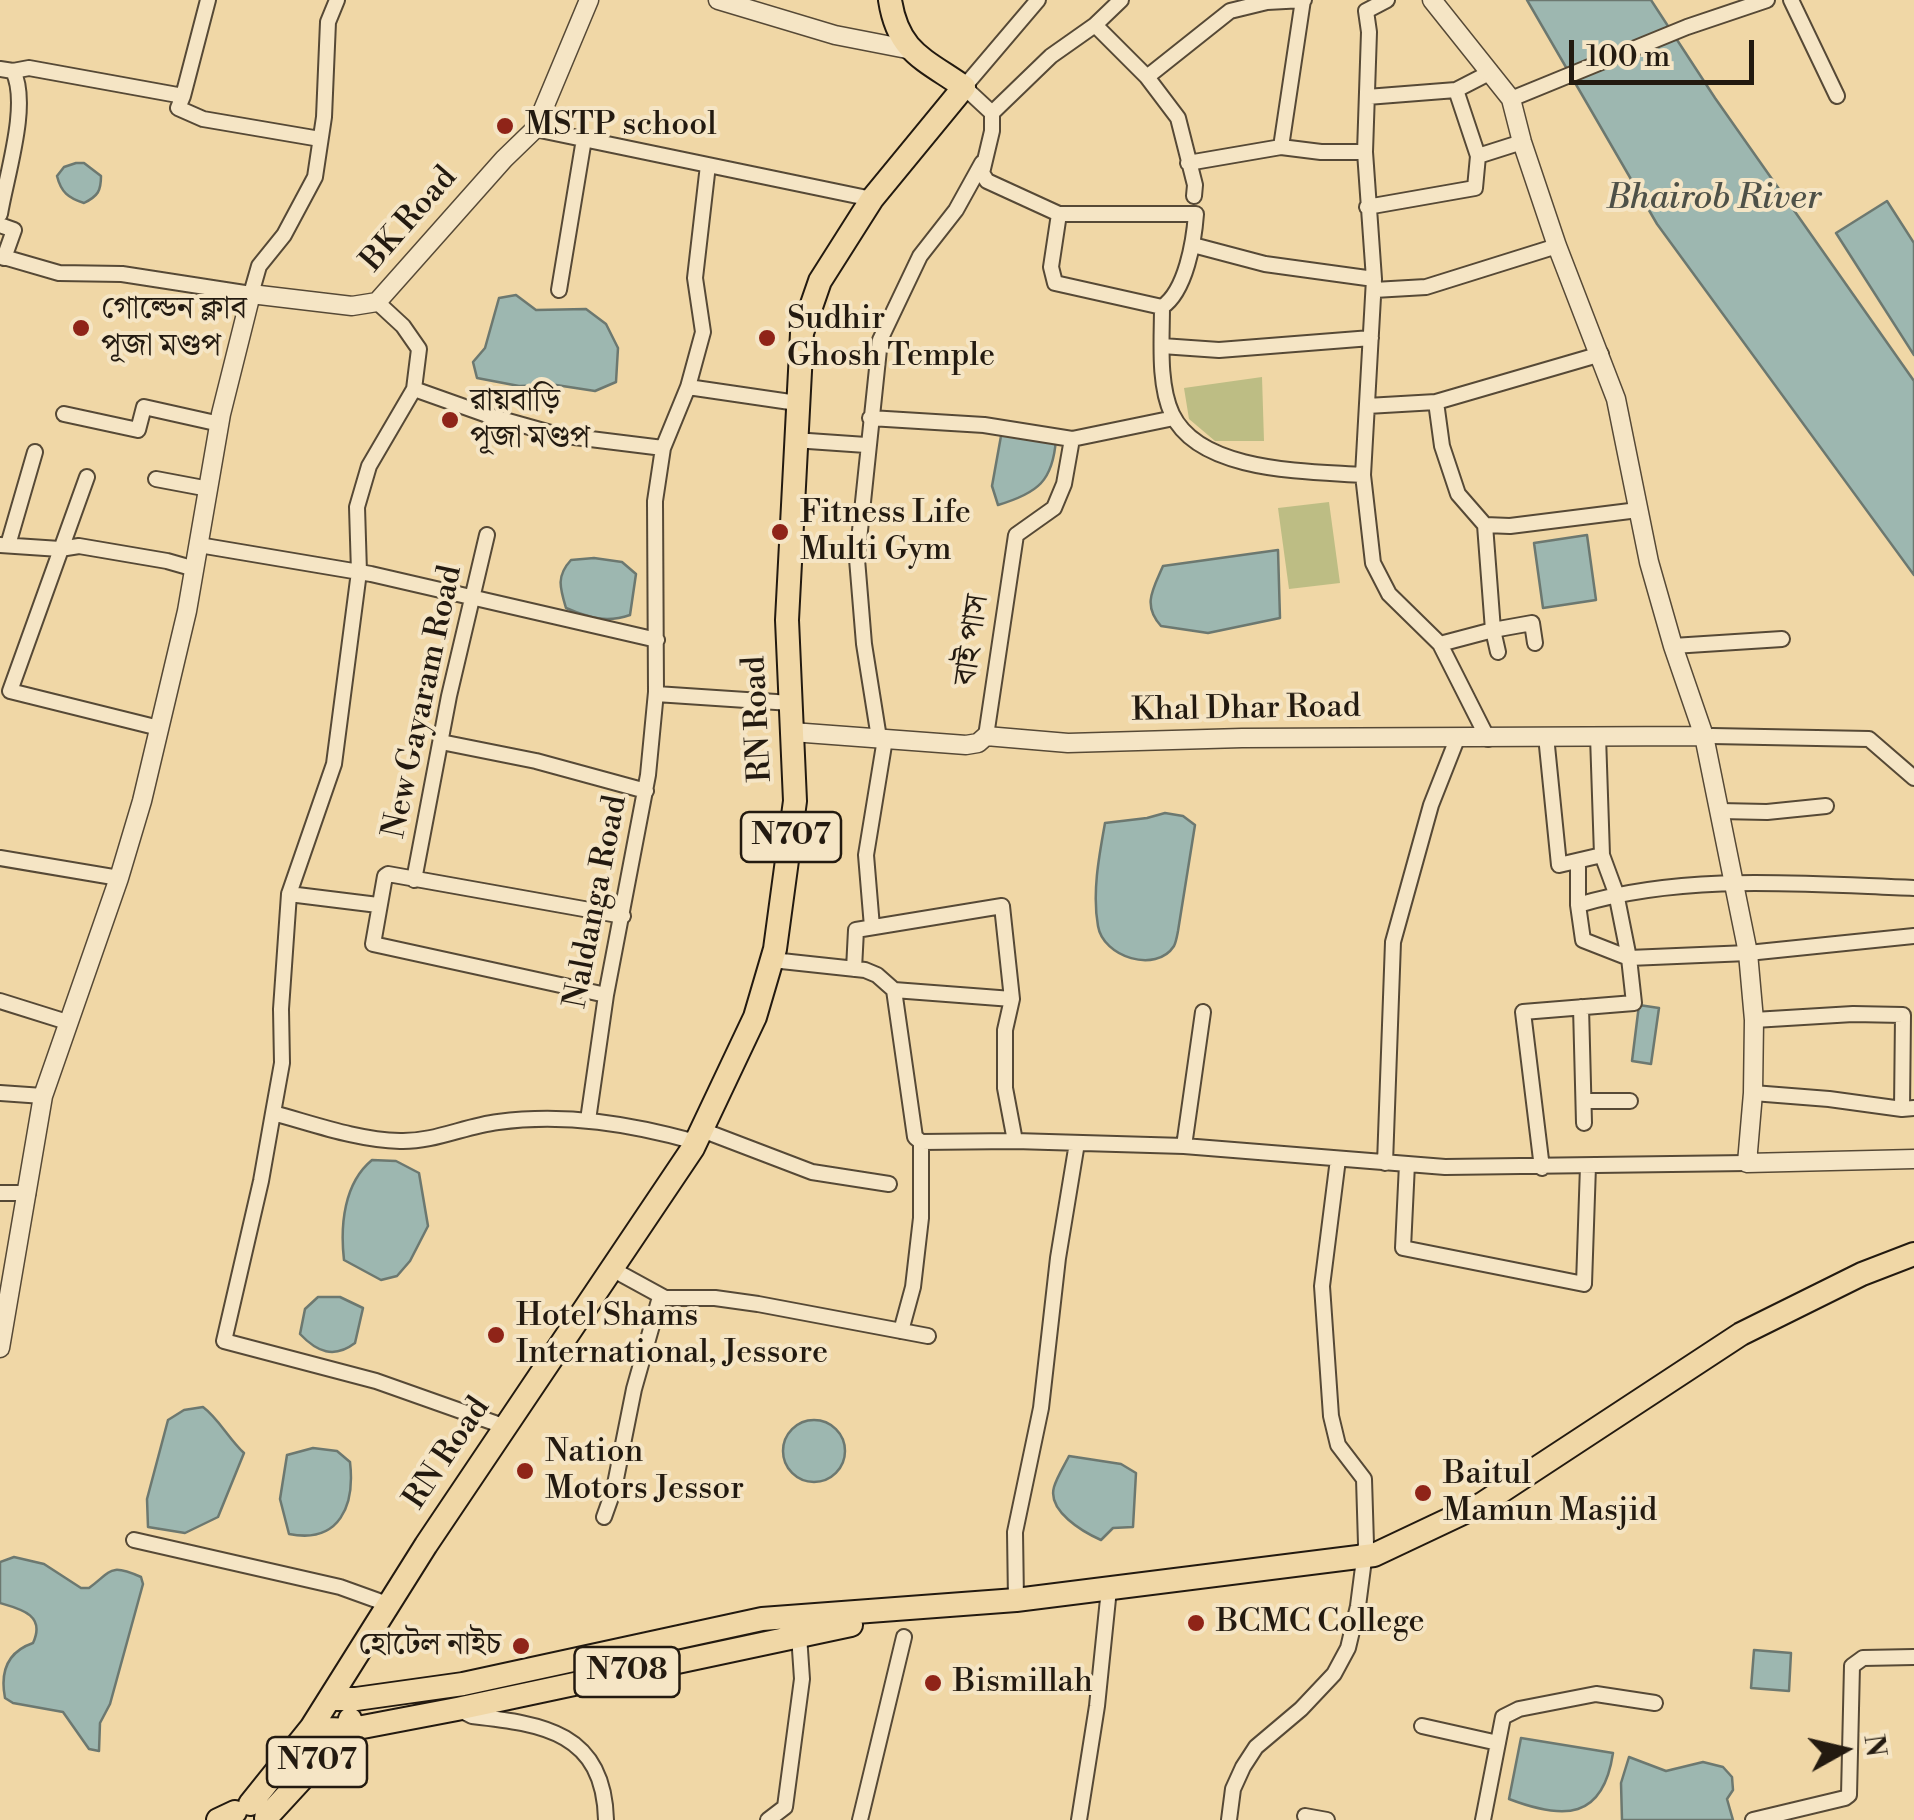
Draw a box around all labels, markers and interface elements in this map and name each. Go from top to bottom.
scale bar [1574,20,1759,82]
text: 100 m [1586,38,1670,76]
place label: MSTP school [525,107,717,145]
marker: MSTP school [494,115,516,137]
street label: BK Road [354,160,466,280]
water label: Bhairob River [1606,179,1822,221]
place label: গোল্ডেন ক্লাব পূজা মণ্ডপ [101,291,247,366]
place label: Sudhir Ghosh Temple [787,301,995,376]
marker: গোল্ডেন ক্লাব পূজা মণ্ডপ [70,317,92,339]
marker: Sudhir Ghosh Temple [756,327,778,349]
place label: রায়বাড়ি পূজা মণ্ডপ [470,383,590,458]
marker: রায়বাড়ি পূজা মণ্ডপ [439,409,461,431]
place label: Fitness Life Multi Gym [800,495,971,570]
marker: Fitness Life Multi Gym [769,521,791,543]
street label: New Gayaram Road [376,562,472,842]
street label: বাই পাস [948,592,998,688]
street label: RN Road [737,655,781,783]
street label: Khal Dhar Road [1131,689,1361,731]
street label: Naldanga Road [558,792,636,1012]
road number: N707 [741,812,841,862]
place label: Hotel Shams International, Jessore [516,1298,828,1373]
marker: Hotel Shams International, Jessore [485,1324,507,1346]
street label: RN Road [397,1391,499,1517]
place label: Nation Motors Jessor [545,1434,744,1509]
place label: Baitul Mamun Masjid [1443,1456,1657,1531]
marker: Nation Motors Jessor [514,1460,536,1482]
marker: Baitul Mamun Masjid [1412,1482,1434,1504]
place label: BCMC College [1216,1604,1425,1642]
marker: BCMC College [1185,1612,1207,1634]
place label: হোটেল নাইচ [358,1627,501,1665]
marker: হোটেল নাইচ [510,1635,532,1657]
road number: N708 [574,1647,680,1697]
place label: Bismillah [953,1664,1093,1702]
marker: Bismillah [922,1672,944,1694]
north arrow [1794,1700,1894,1800]
text: N [1855,1732,1893,1759]
road number: N707 [267,1737,367,1787]

